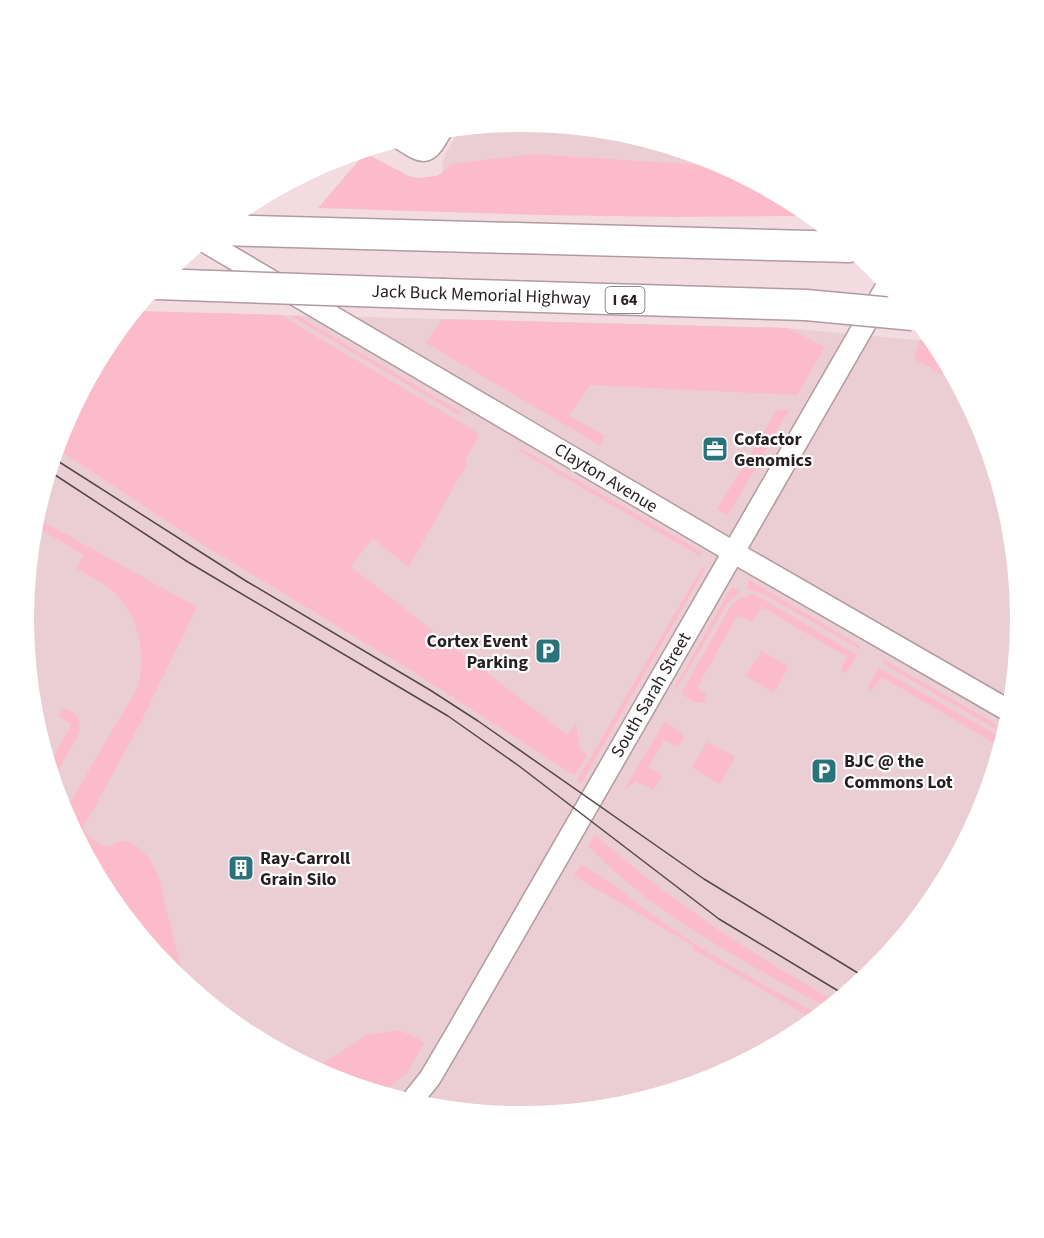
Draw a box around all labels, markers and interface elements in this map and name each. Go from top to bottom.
street label: Jack Buck Memorial Highway [371,279,592,311]
road number: I 64 [606,287,644,313]
place label: Cofactor Genomics [734,427,812,473]
office icon: Cofactor Genomics [700,434,730,464]
street label: Clayton Avenue [549,437,663,519]
street label: South Sarah Street [605,628,697,762]
place label: Cortex Event Parking [426,629,528,675]
parking icon: Cortex Event Parking [533,636,563,666]
place label: BJC @ the Commons Lot [844,749,953,795]
parking icon: BJC @ the Commons Lot [809,756,839,786]
place label: Ray-Carroll Grain Silo [260,846,350,892]
building icon: Ray-Carroll Grain Silo [226,853,256,883]

